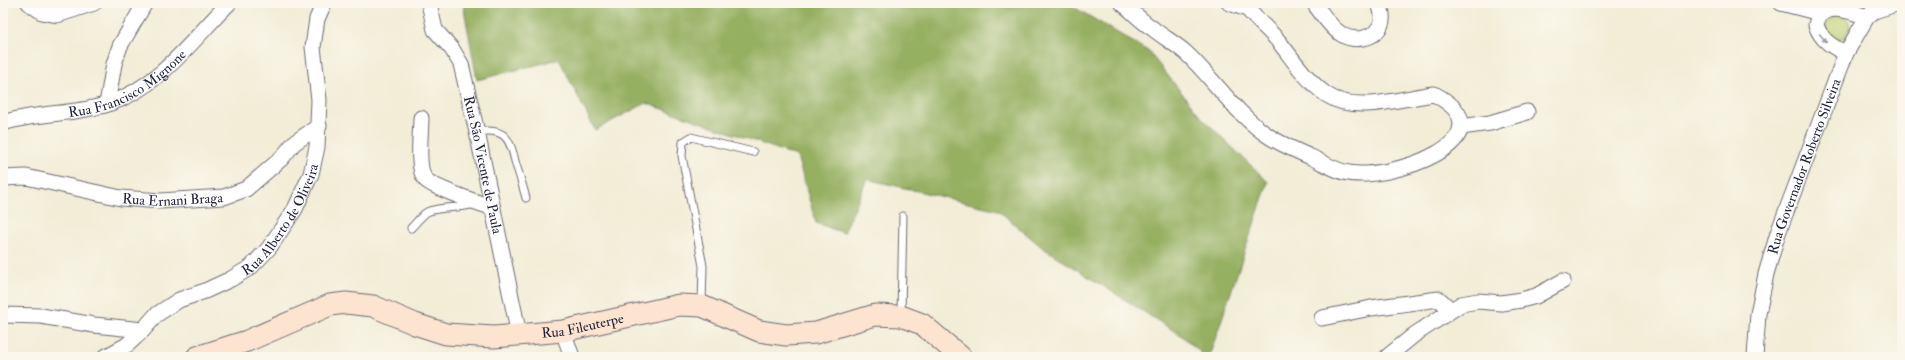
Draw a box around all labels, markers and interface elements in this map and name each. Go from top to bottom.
one-way arrow [1819,32,1828,43]
street label: Rua Francisco Mignone [67,46,190,121]
street label: Rua Governador Roberto Silveira [1764,76,1845,256]
street label: Rua São Vicente de Paula [460,94,506,236]
street label: Rua Alberto de Oliveira [239,162,322,280]
street label: Rua Ernani Braga [122,189,224,210]
street label: Rua Fileuterpe [541,310,625,342]

